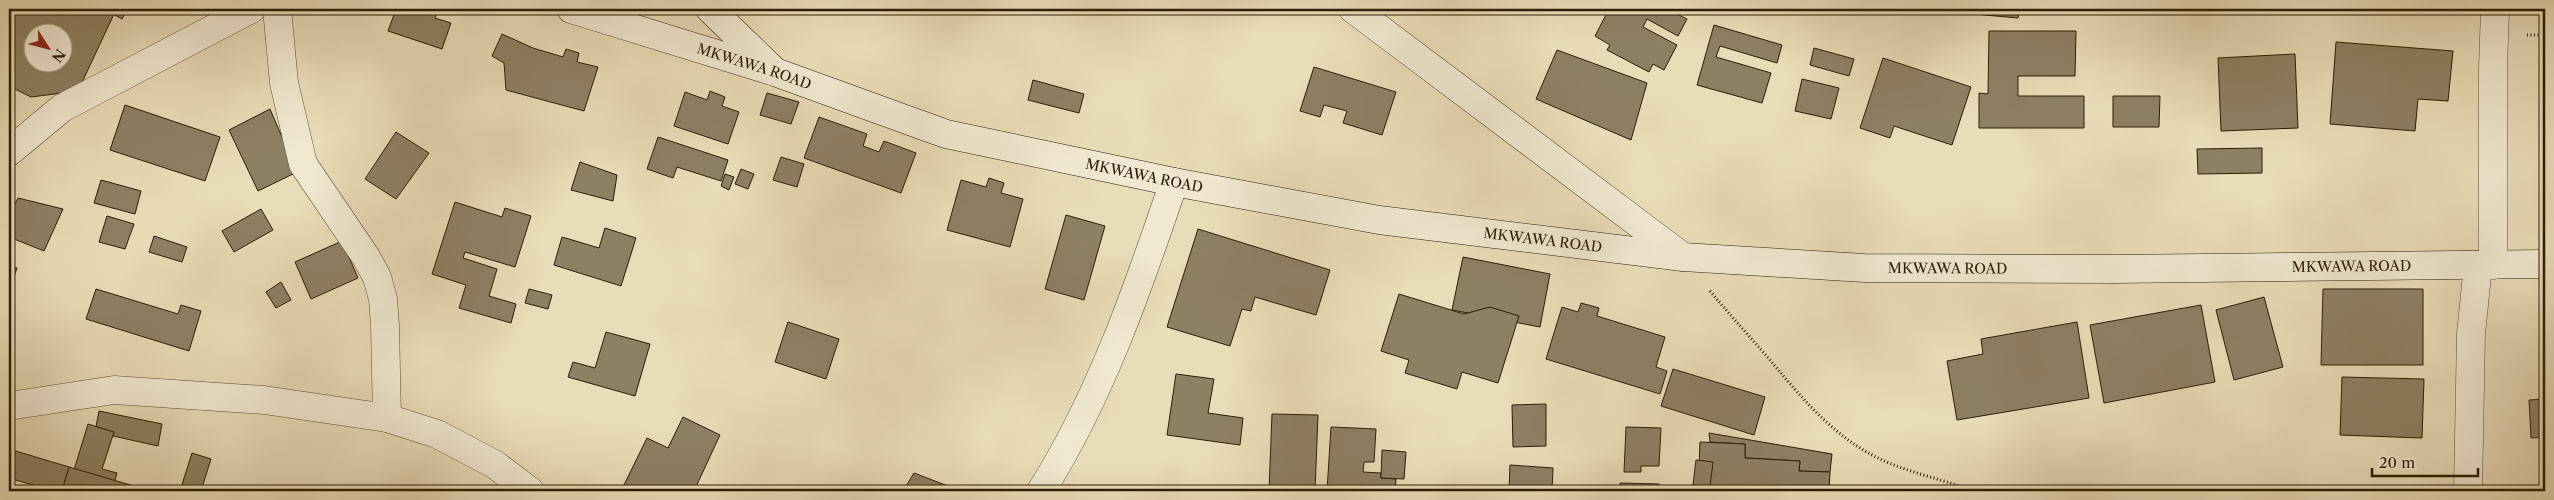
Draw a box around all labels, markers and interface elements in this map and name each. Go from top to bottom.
north arrow [22,22,72,72]
street label: MKWAWA ROAD [695,39,814,93]
text: N [48,45,69,66]
street label: MKWAWA ROAD [1084,155,1204,196]
street label: MKWAWA ROAD [1483,224,1603,256]
street label: MKWAWA ROAD [2292,257,2411,276]
street label: MKWAWA ROAD [1888,259,2007,278]
scale bar [2372,445,2478,477]
text: 20 m [2379,453,2415,472]

